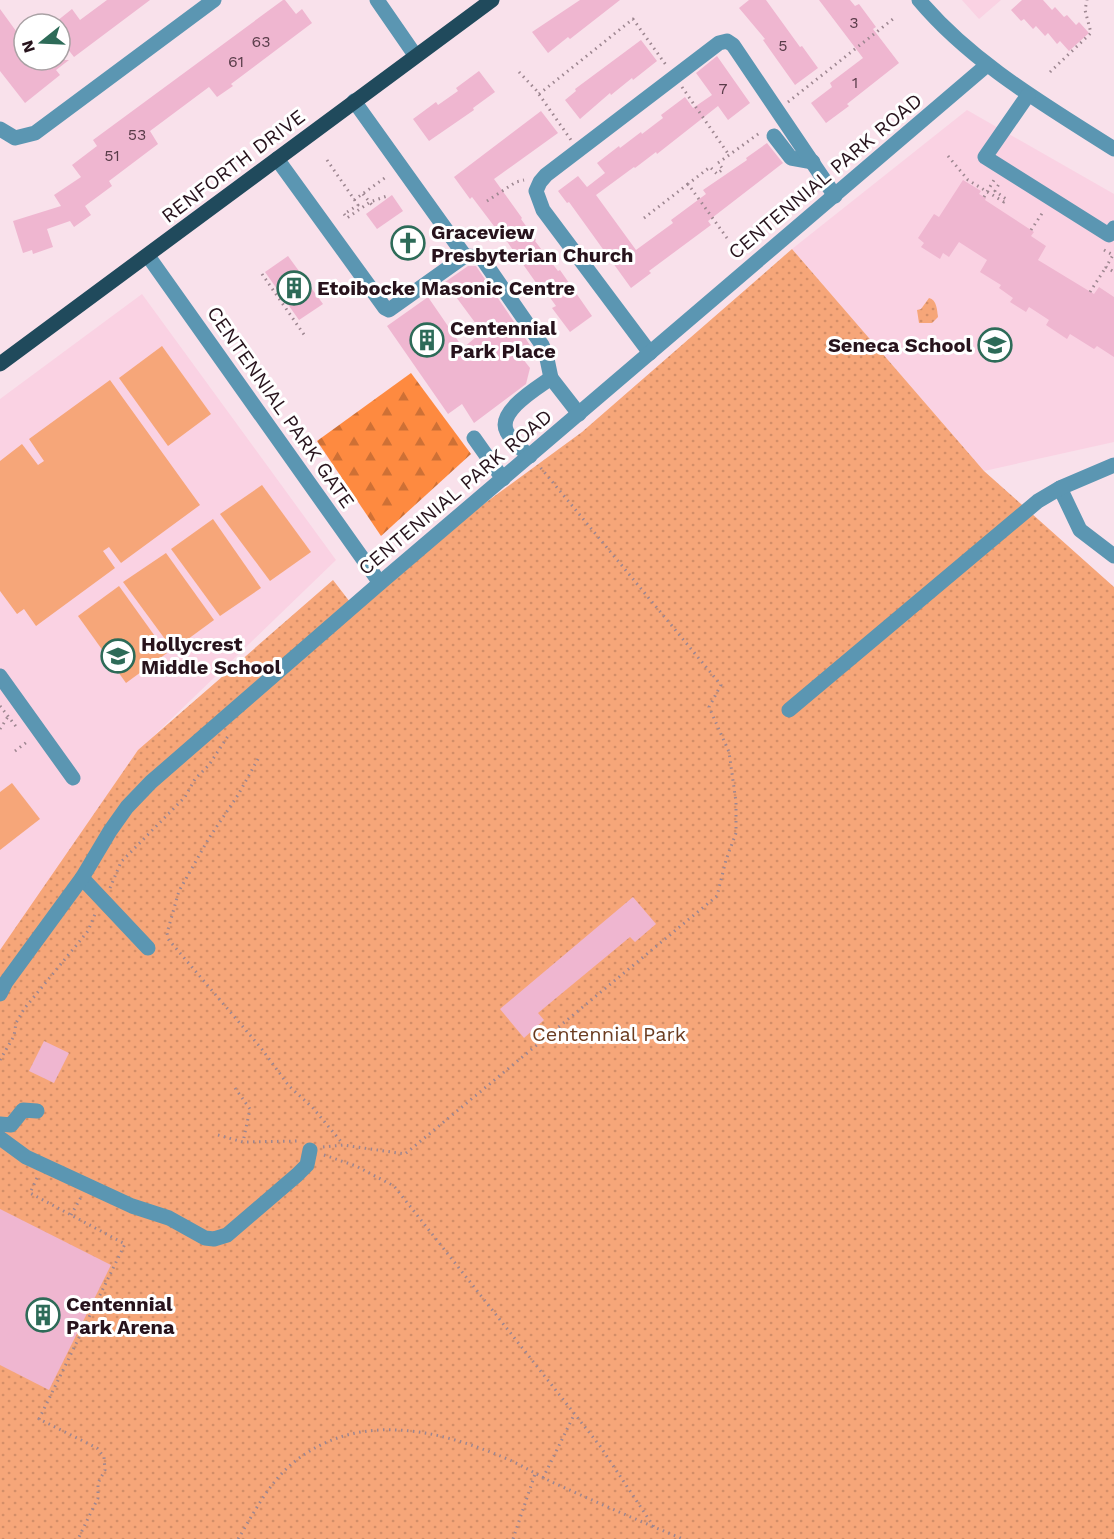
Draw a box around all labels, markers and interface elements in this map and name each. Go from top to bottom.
north arrow [12,12,72,72]
house number: 3 [849,13,859,32]
house number: 63 [251,32,271,51]
house number: 5 [778,36,788,55]
text: N [17,38,39,55]
house number: 61 [228,52,244,71]
house number: 1 [852,73,858,92]
house number: 7 [719,79,728,98]
street label: CENTENNIAL PARK ROAD [723,88,927,264]
street label: RENFORTH DRIVE [156,104,310,228]
house number: 53 [128,125,146,144]
house number: 51 [104,146,120,165]
place label: Graceview Presbyterian Church [431,220,633,267]
church icon: Graceview Presbyterian Church [390,225,426,261]
building icon: Etoibocke Masonic Centre [276,270,312,306]
place label: Etoibocke Masonic Centre [317,276,575,300]
street label: CENTENNIAL PARK GATE [202,301,360,513]
place label: Centennial Park Place [450,316,557,363]
building icon: Centennial Park Place [409,322,445,358]
school or university icon: Seneca School [977,327,1013,363]
place label: Seneca School [828,333,972,357]
street label: CENTENNIAL PARK ROAD [353,404,557,580]
place label: Hollycrest Middle School [141,632,282,679]
school or university icon: Hollycrest Middle School [100,638,136,674]
park label: Centennial Park [532,1022,686,1046]
place label: Centennial Park Arena [66,1292,175,1339]
building icon: Centennial Park Arena [25,1297,61,1333]

